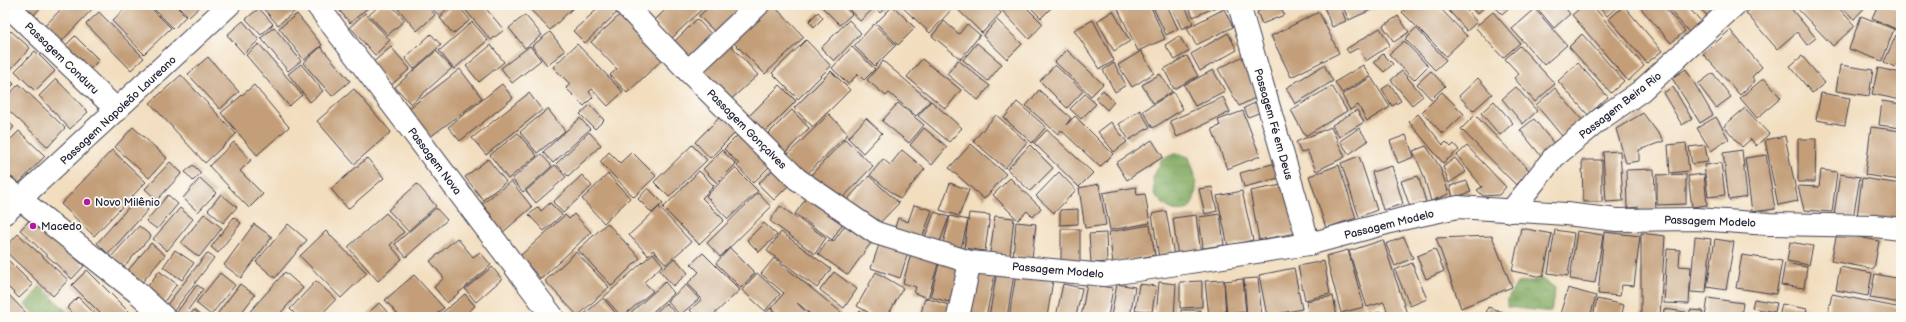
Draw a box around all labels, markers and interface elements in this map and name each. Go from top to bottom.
street label: Passagem Conduru [22,20,101,97]
street label: Passagem Napoleão Laureano [58,53,179,168]
street label: Passagem Fé em Deus [1251,67,1296,182]
street label: Passagem Beira Rio [1577,69,1664,142]
street label: Passagem Gonçalves [704,87,790,172]
street label: Passagem Nova [405,125,464,197]
place label: Novo Milênio [95,196,160,209]
marker: Novo Milênio [82,197,92,207]
street label: Passagem Modelo [1343,207,1435,242]
street label: Passagem Modelo [1664,213,1756,230]
place label: Macedo [41,220,82,233]
marker: Macedo [28,221,38,231]
street label: Passagem Modelo [1012,260,1104,281]

